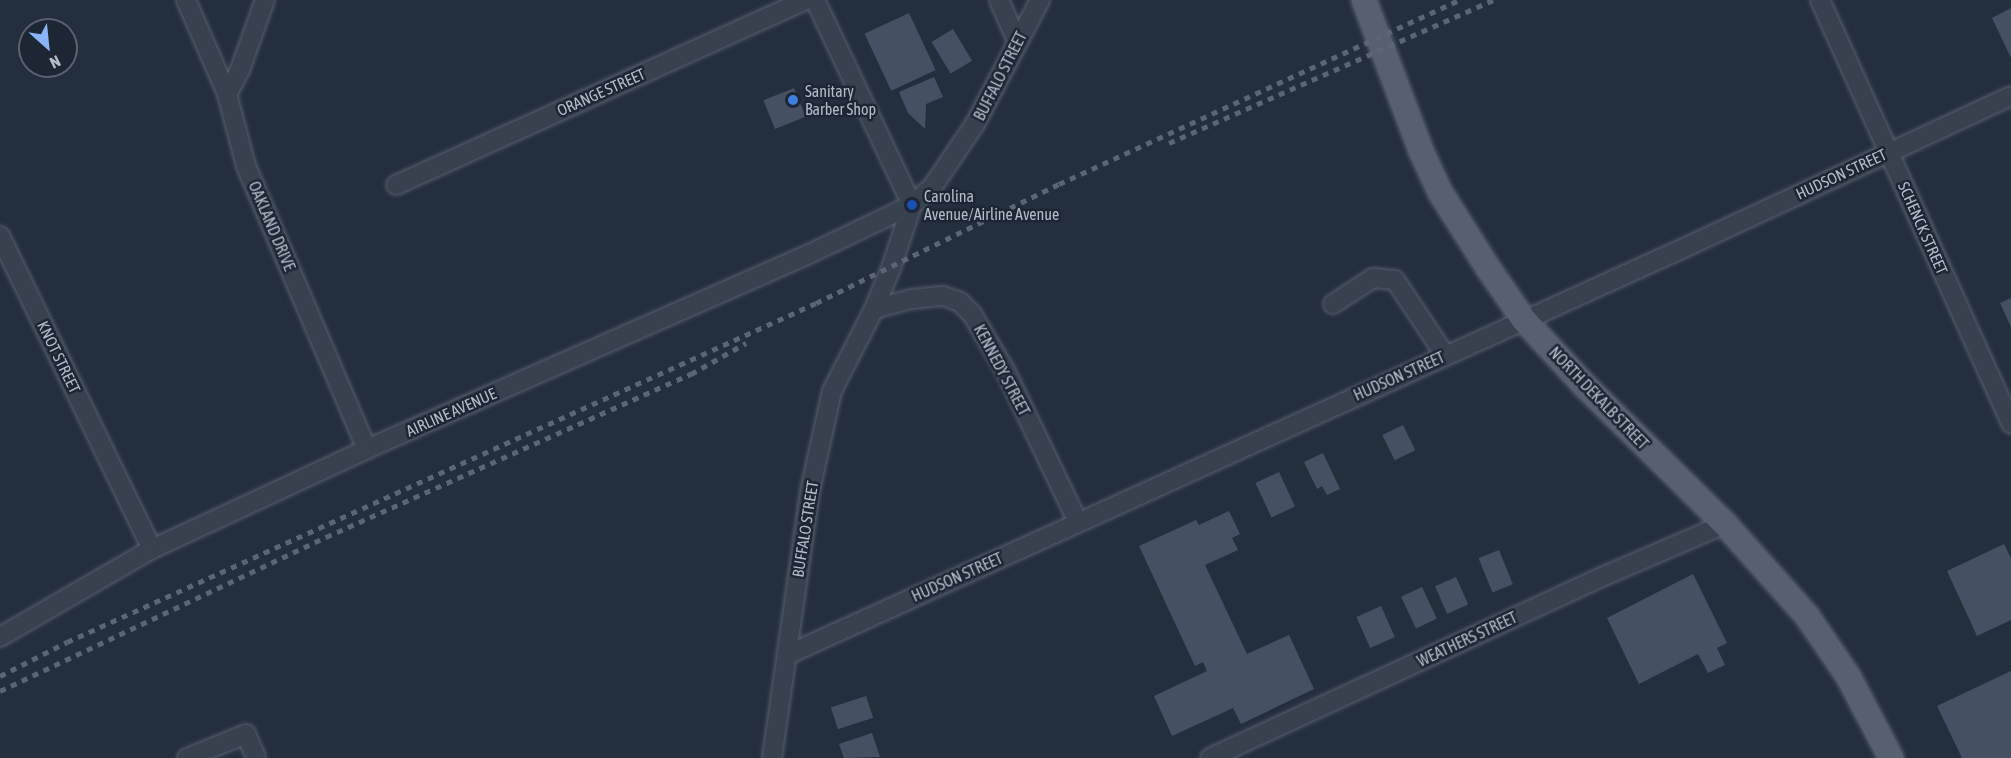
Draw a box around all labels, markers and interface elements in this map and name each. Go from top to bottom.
north arrow [18,18,78,78]
street label: BUFFALO STREET [969,28,1031,124]
text: N [47,52,64,72]
street label: ORANGE STREET [554,64,648,120]
place label: Sanitary Barber Shop [805,81,876,119]
marker: Sanitary Barber Shop [786,93,800,107]
street label: HUDSON STREET [1793,145,1889,203]
street label: OAKLAND DRIVE [245,178,299,274]
street label: SCHENCK STREET [1894,179,1952,277]
place label: Carolina Avenue/Airline Avenue [924,186,1059,224]
marker: Carolina Avenue/Airline Avenue [905,198,919,212]
street label: KNOT STREET [33,318,85,396]
street label: KENNEDY STREET [970,321,1034,419]
street label: NORTH DEKALB STREET [1545,343,1653,453]
street label: HUDSON STREET [1350,347,1448,405]
street label: AIRLINE AVENUE [403,384,499,440]
street label: BUFFALO STREET [788,479,822,579]
street label: HUDSON STREET [908,548,1006,606]
street label: WEATHERS STREET [1414,607,1520,671]

